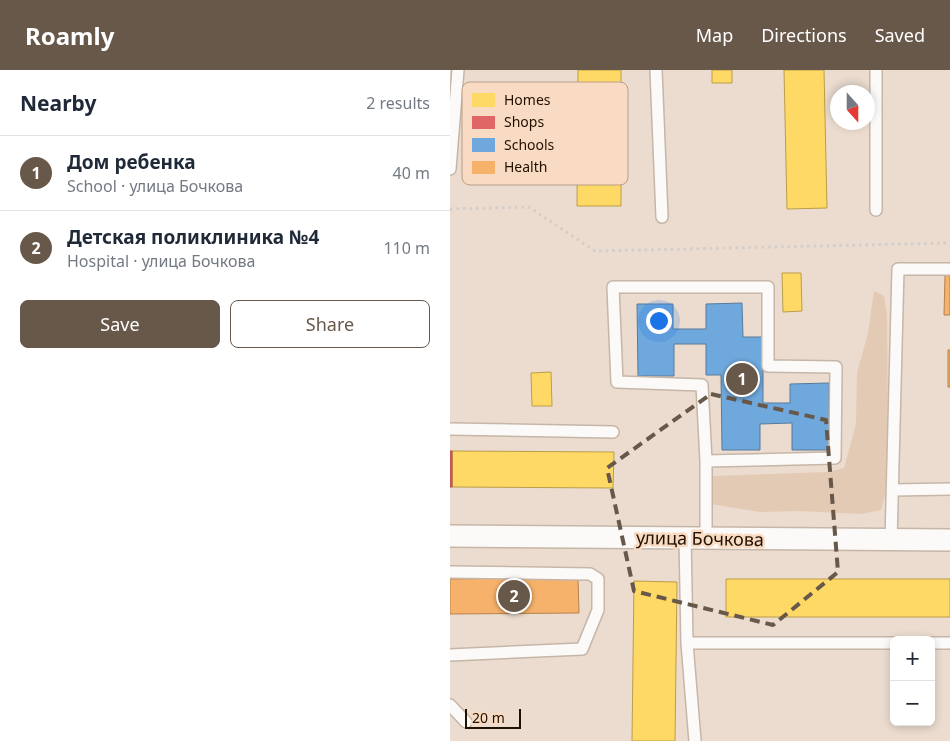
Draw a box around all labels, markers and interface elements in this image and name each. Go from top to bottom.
text: Roamly [25,19,114,52]
text: Map [696,23,733,47]
text: Directions [761,23,847,47]
text: Saved [875,23,925,47]
legend [462,82,628,185]
north arrow [830,85,875,130]
text: Nearby [20,89,96,117]
text: Homes [504,90,551,109]
text: 2 results [366,92,430,114]
text: Shops [504,112,544,131]
text: Schools [504,135,555,154]
text: Дом ребенка [67,149,196,175]
text: Health [504,157,547,176]
text: 1 [31,162,41,184]
text: 40 m [393,162,430,184]
text: School · улица Бочкова [67,175,243,197]
text: Детская поликлиника №4 [67,224,320,250]
text: 2 [31,237,41,259]
text: 110 m [383,237,430,259]
text: Hospital · улица Бочкова [67,250,255,272]
button: Save [20,300,220,348]
button: Share [230,300,430,348]
your location [646,308,672,334]
pin: 1 [726,360,758,398]
street label: улица Бочкова [636,525,764,551]
pin: 2 [498,577,530,615]
map controls [890,636,935,726]
button: + [890,636,935,681]
button: − [890,681,935,726]
scale bar [465,706,521,729]
text: 20 m [472,708,505,727]

